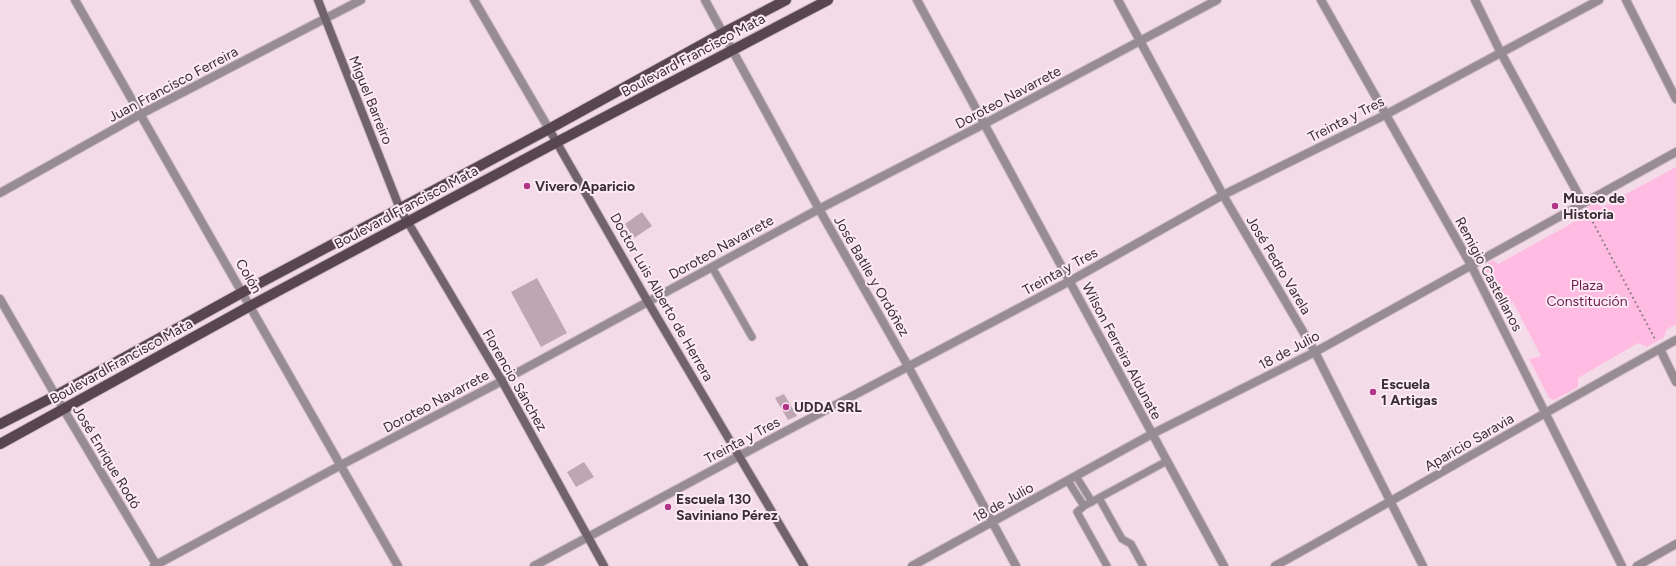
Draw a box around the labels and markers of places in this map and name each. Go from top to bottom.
place label: Vivero Aparicio [535,178,635,195]
marker: Vivero Aparicio [522,181,532,191]
place label: Museo de Historia [1563,190,1625,223]
marker: Museo de Historia [1550,201,1560,211]
place label: Escuela 1 Artigas [1381,376,1438,409]
marker: Escuela 1 Artigas [1368,387,1378,397]
place label: UDDA SRL [794,399,862,416]
marker: UDDA SRL [781,402,791,412]
place label: Escuela 130 Saviniano Pérez [676,491,778,524]
marker: Escuela 130 Saviniano Pérez [663,502,673,512]

